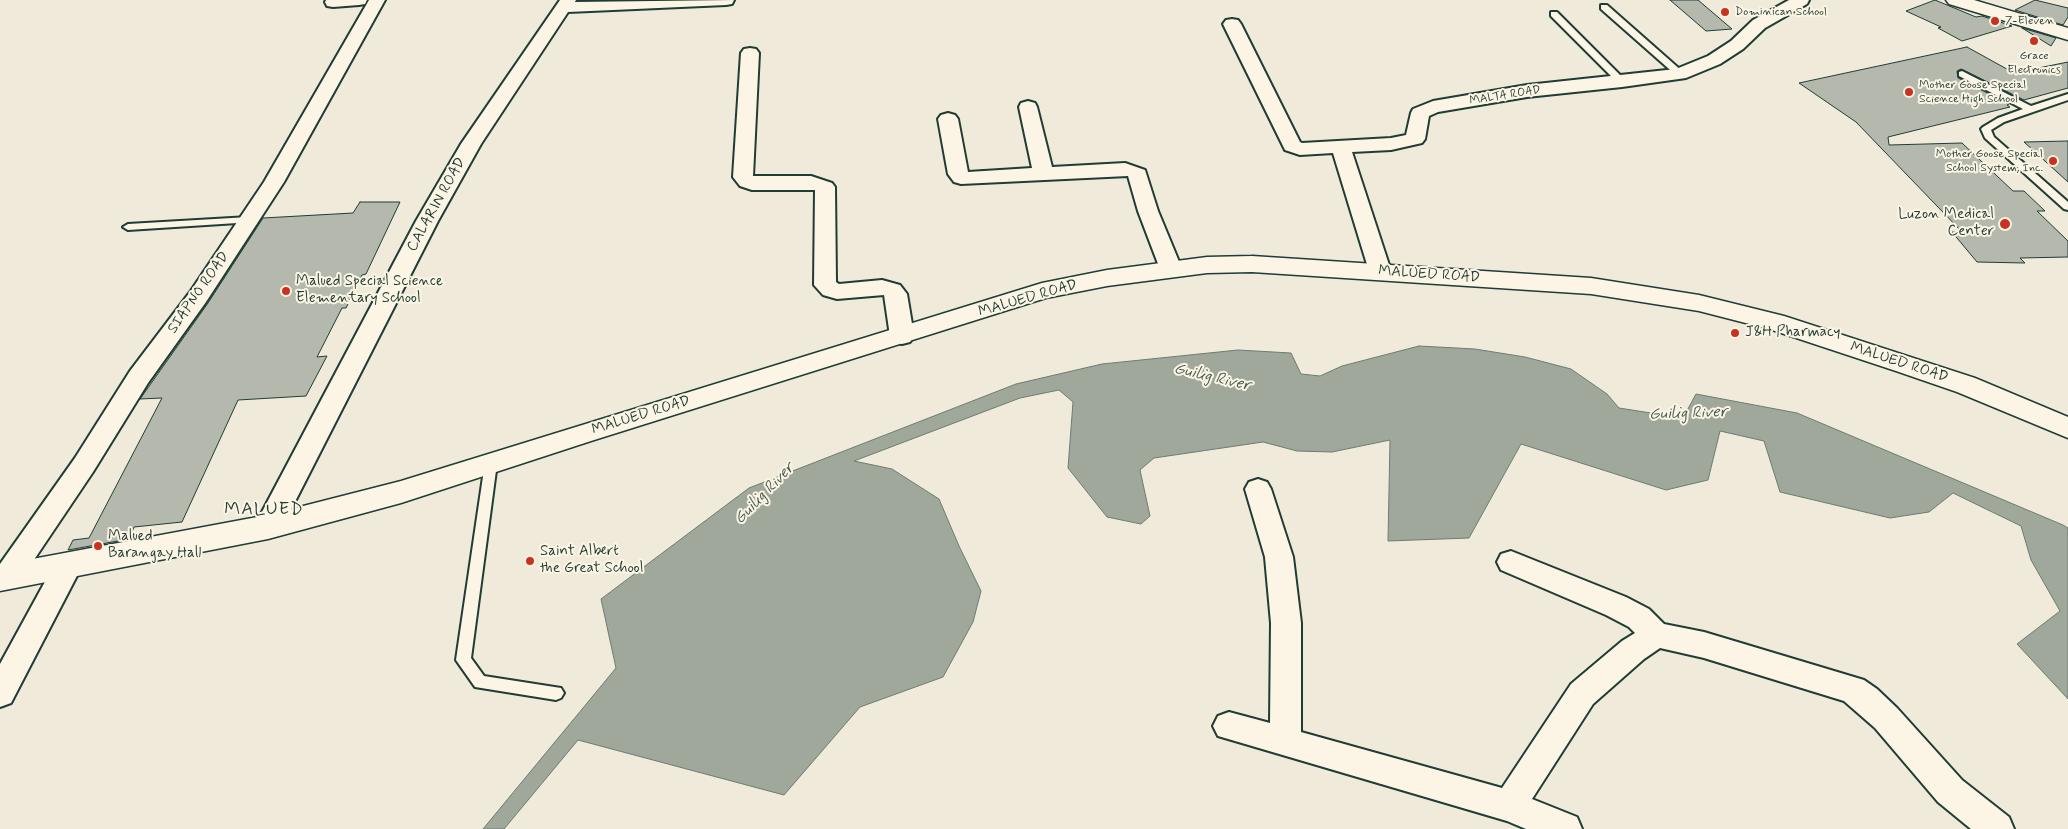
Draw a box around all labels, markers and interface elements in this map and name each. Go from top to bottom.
place label: Dominican School [1735,5,1827,19]
marker: Dominican School [1719,6,1731,18]
place label: 7-Eleven [2005,14,2054,28]
marker: 7-Eleven [1989,15,2001,27]
marker: Grace Electronics [2028,35,2040,47]
place label: Grace Electronics [2007,49,2061,77]
place label: Mother Goose Special Science High School [1919,78,2026,106]
street label: MALTA ROAD [1468,83,1542,109]
marker: Mother Goose Special Science High School [1903,86,1915,98]
place label: Mother Goose Special School System, Inc. [1936,147,2043,175]
street label: CALARIN ROAD [404,155,470,255]
marker: Mother Goose Special School System, Inc. [2047,155,2059,167]
place label: Luzon Medical Center [1898,206,1994,241]
marker: Luzon Medical Center [1998,217,2012,231]
street label: SIAPNO ROAD [164,249,234,337]
street label: MALUED ROAD [1377,262,1481,288]
place label: Malued Special Science Elementary School [296,273,443,308]
street label: MALUED ROAD [976,276,1080,322]
marker: Malued Special Science Elementary School [280,285,292,297]
place label: J&H Pharmacy [1745,324,1840,342]
marker: J&H Pharmacy [1729,327,1741,339]
street label: MALUED ROAD [1848,339,1950,387]
water label: Guilig River [1172,360,1252,396]
street label: MALUED ROAD [590,392,692,440]
water label: Guilig River [1649,403,1727,425]
water label: Guilig River [731,459,799,529]
district label: MALUED [224,499,304,521]
place label: Malued Barangay Hall [108,528,201,563]
marker: Malued Barangay Hall [92,540,104,552]
place label: Saint Albert the Great School [540,543,643,578]
marker: Saint Albert the Great School [524,555,536,567]

